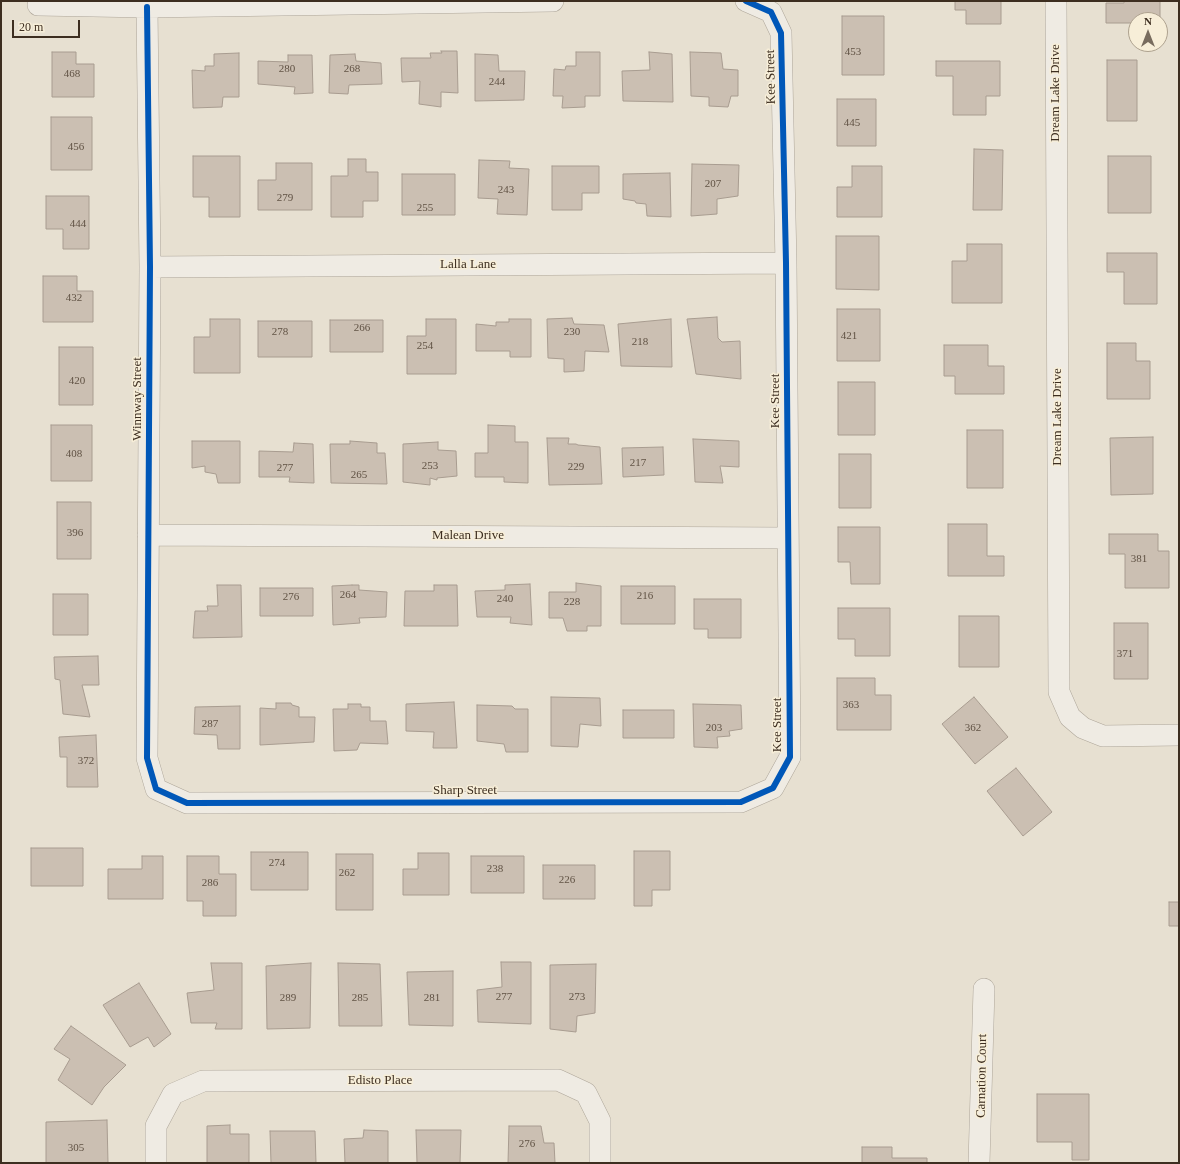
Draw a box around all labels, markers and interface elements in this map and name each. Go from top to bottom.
scale bar [14,12,82,38]
north arrow [1128,12,1168,52]
text: N [1144,15,1152,27]
text: 20 m [19,20,43,34]
street label: Dream Lake Drive [1048,44,1064,142]
house number: 453 [845,45,861,59]
street label: Kee Street [763,50,779,104]
house number: 280 [279,62,295,76]
house number: 268 [344,62,360,76]
house number: 468 [64,67,80,81]
house number: 244 [489,75,505,89]
house number: 445 [844,116,860,130]
house number: 456 [68,140,84,154]
house number: 207 [705,177,721,191]
house number: 243 [498,183,514,197]
house number: 279 [277,191,293,205]
house number: 255 [417,201,433,215]
house number: 444 [70,217,86,231]
street label: Lalla Lane [440,257,496,273]
house number: 432 [66,291,82,305]
house number: 266 [354,321,370,335]
house number: 278 [272,325,288,339]
house number: 230 [564,325,580,339]
house number: 421 [841,329,857,343]
house number: 218 [632,335,648,349]
house number: 254 [417,339,433,353]
street label: Winnway Street [130,357,146,441]
street label: Dream Lake Drive [1050,368,1066,466]
house number: 420 [69,374,85,388]
street label: Kee Street [768,374,784,428]
house number: 408 [66,447,82,461]
house number: 217 [630,456,646,470]
house number: 253 [422,459,438,473]
house number: 229 [568,460,584,474]
house number: 277 [277,461,293,475]
house number: 265 [351,468,367,482]
house number: 396 [67,526,83,540]
street label: Malean Drive [432,528,504,544]
house number: 381 [1131,552,1147,566]
house number: 264 [340,588,356,602]
house number: 216 [637,589,653,603]
house number: 276 [283,590,299,604]
house number: 240 [497,592,513,606]
house number: 228 [564,595,580,609]
house number: 371 [1117,647,1133,661]
street label: Kee Street [770,698,786,752]
house number: 363 [843,698,859,712]
house number: 287 [202,717,218,731]
house number: 203 [706,721,722,735]
house number: 362 [965,721,981,735]
house number: 372 [78,754,94,768]
street label: Sharp Street [433,783,497,799]
house number: 274 [269,856,285,870]
house number: 238 [487,862,503,876]
house number: 262 [339,866,355,880]
house number: 226 [559,873,575,887]
house number: 286 [202,876,218,890]
house number: 277 [496,990,512,1004]
house number: 273 [569,990,585,1004]
house number: 289 [280,991,296,1005]
house number: 285 [352,991,368,1005]
house number: 281 [424,991,440,1005]
street label: Carnation Court [973,1034,991,1118]
street label: Edisto Place [348,1073,412,1089]
house number: 276 [519,1137,535,1151]
house number: 305 [68,1141,84,1155]

